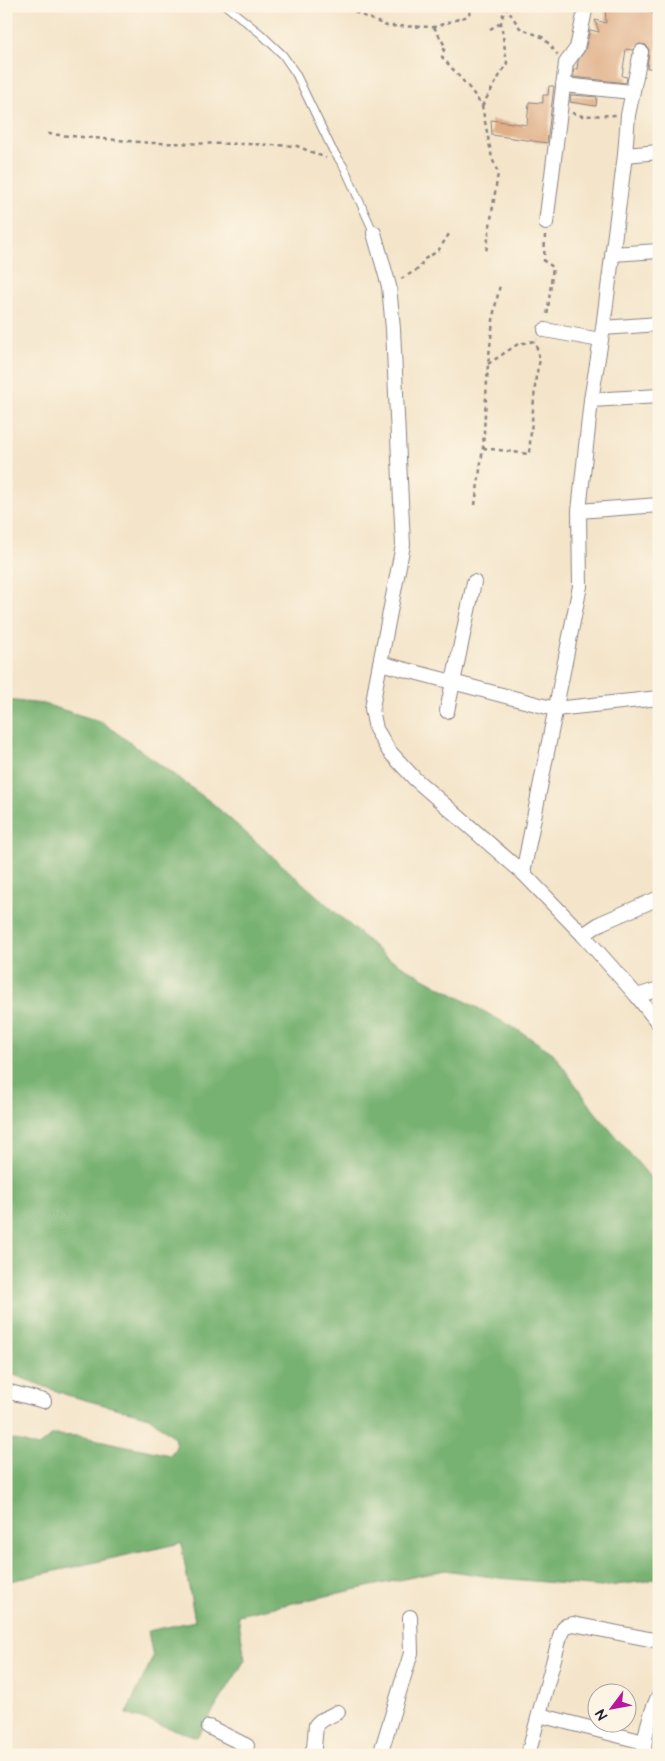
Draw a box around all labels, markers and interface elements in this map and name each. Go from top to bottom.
north arrow [588,1684,638,1734]
text: N [591,1705,613,1723]

